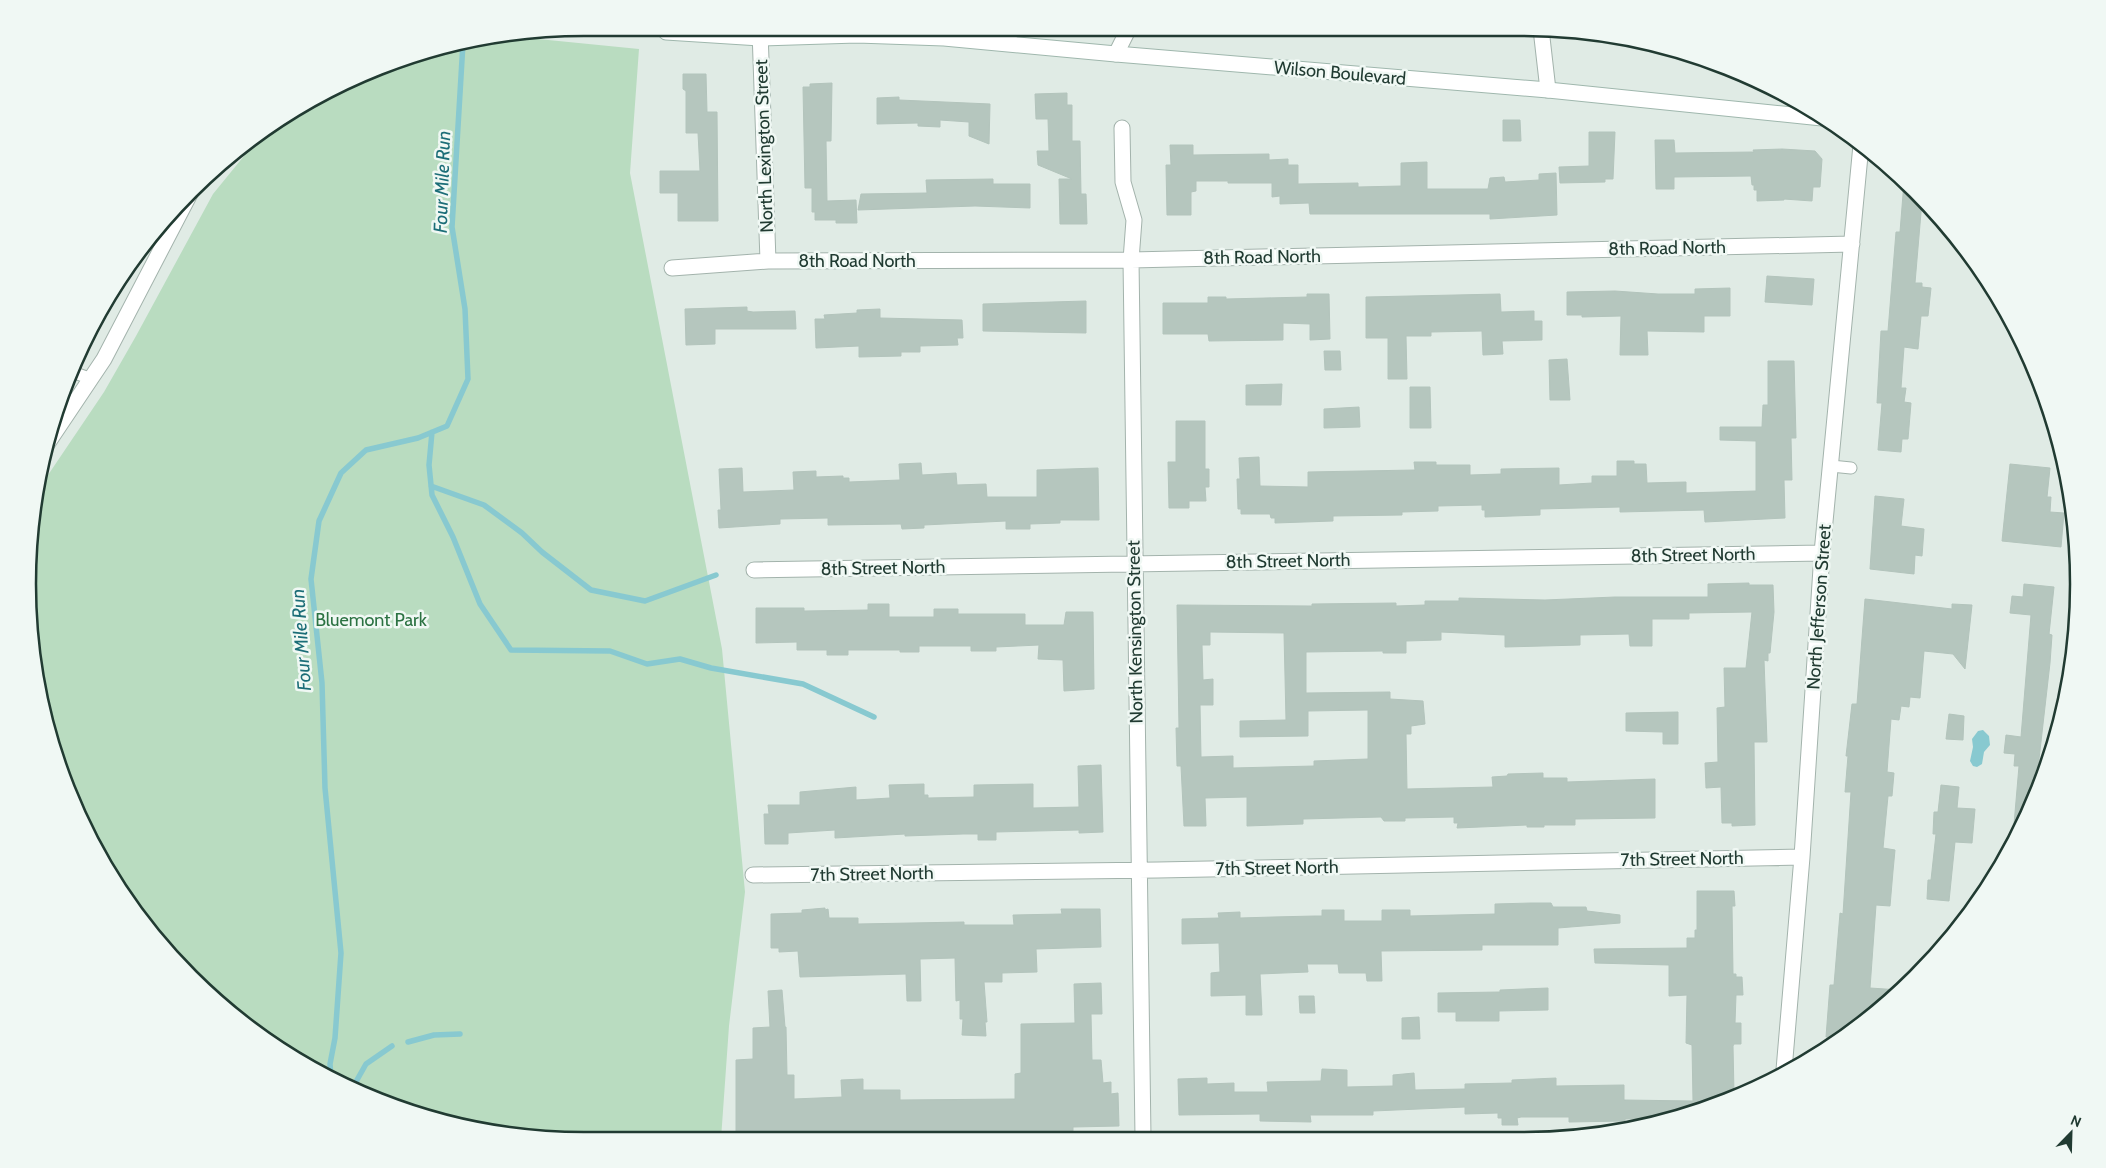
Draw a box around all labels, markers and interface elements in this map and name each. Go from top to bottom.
street label: Wilson Boulevard [1273,56,1407,90]
street label: North Lexington Street [750,59,778,233]
water label: Four Mile Run [429,130,455,234]
street label: 8th Road North [1608,236,1726,260]
street label: 8th Road North [1203,245,1321,269]
street label: 8th Road North [798,250,916,272]
street label: North Jefferson Street [1802,524,1836,690]
street label: North Kensington Street [1122,540,1148,724]
street label: 8th Street North [1630,543,1756,567]
street label: 8th Street North [1225,549,1351,573]
street label: 8th Street North [820,556,946,580]
water label: Four Mile Run [286,588,316,692]
park label: Bluemont Park [315,609,428,631]
street label: 7th Street North [1620,847,1744,871]
street label: 7th Street North [1215,856,1339,880]
street label: 7th Street North [810,862,934,886]
north arrow [2046,1108,2096,1158]
text: N [2068,1111,2084,1131]

